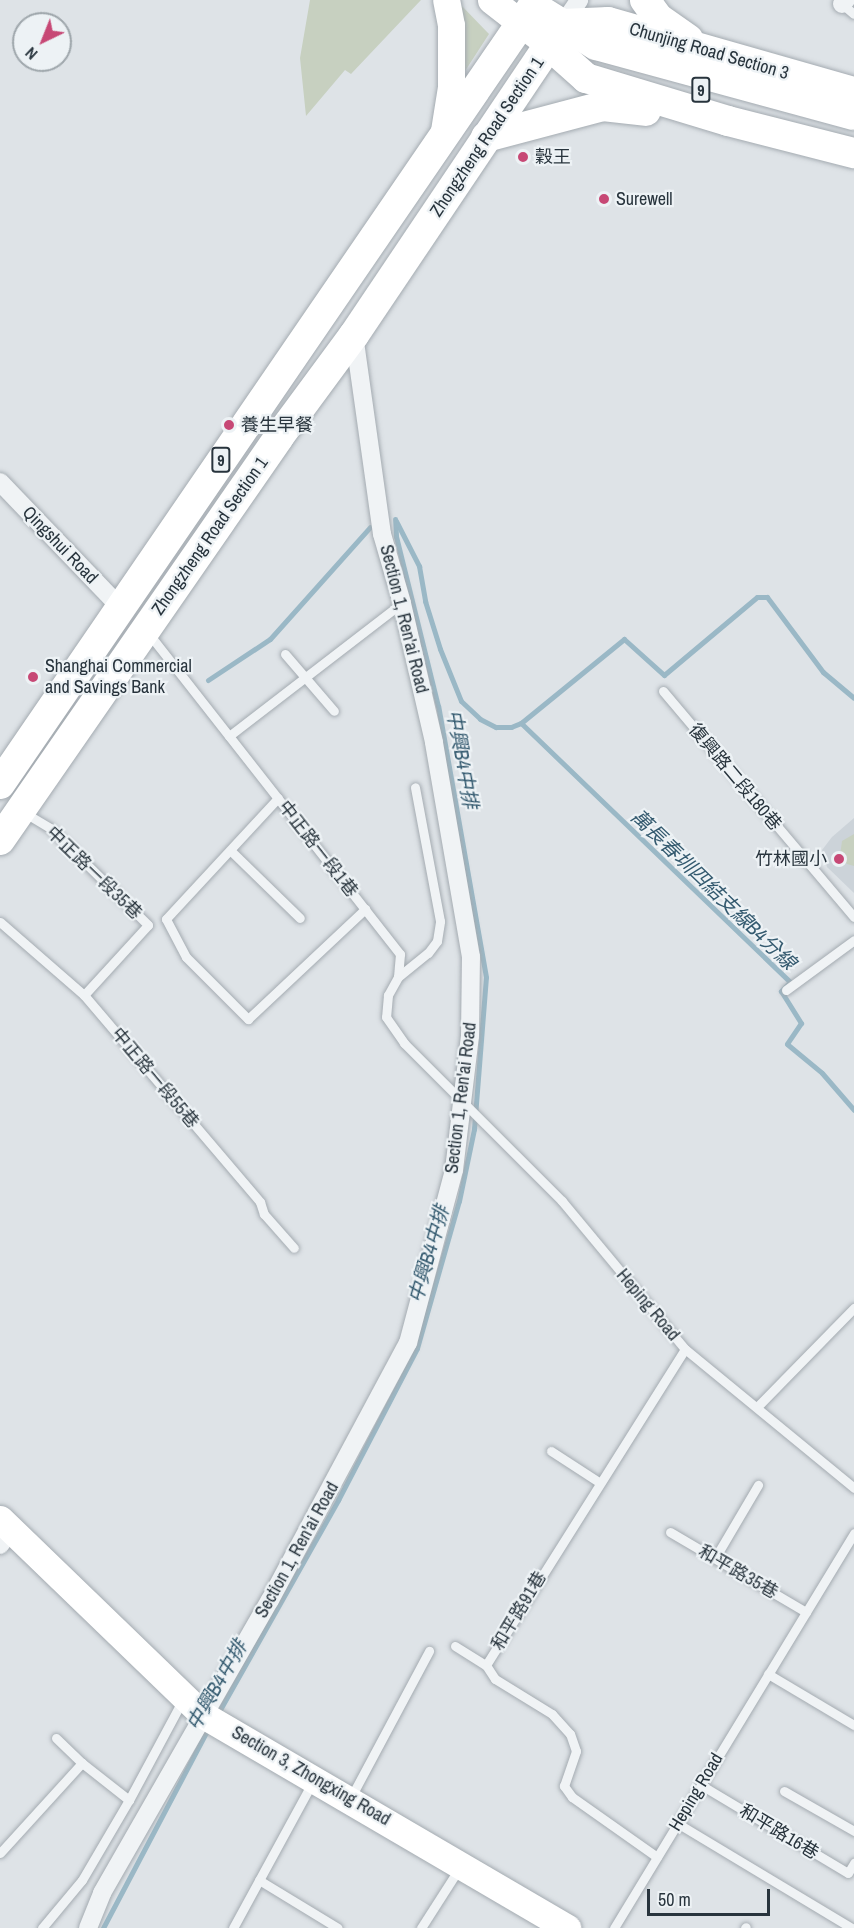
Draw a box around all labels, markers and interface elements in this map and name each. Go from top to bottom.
north arrow [12,12,72,72]
street label: Chunjing Road Section 3 [627,18,791,84]
text: N [20,42,42,65]
street label: Zhongzheng Road Section 1 [426,53,548,221]
road number: 9 [690,77,712,103]
place label: 穀王 [535,146,571,168]
marker: 穀王 [516,150,530,164]
place label: Surewell [616,188,673,210]
marker: Surewell [597,192,611,206]
place label: 養生早餐 [241,414,313,436]
marker: 養生早餐 [222,418,236,432]
road number: 9 [210,447,232,473]
street label: Zhongzheng Road Section 1 [147,453,273,619]
street label: Qingshui Road [18,502,102,588]
street label: Section 1, Ren'ai Road [375,543,433,695]
place label: Shanghai Commercial and Savings Bank [45,656,192,698]
marker: Shanghai Commercial and Savings Bank [26,670,40,684]
water label: 中興B4中排 [442,708,484,810]
street label: 復興路二段180巷 [684,719,786,835]
street label: 中正路一段1巷 [274,797,362,901]
water label: 萬長春圳四結支線B4分線 [627,804,801,974]
street label: 中正路一段35巷 [42,822,146,924]
place label: 竹林國小 [755,848,827,870]
marker: 竹林國小 [832,852,846,866]
street label: Section 1, Ren'ai Road [441,1021,481,1175]
street label: 中正路一段55巷 [107,1023,203,1133]
water label: 中興B4中排 [403,1203,453,1305]
street label: Heping Road [612,1265,684,1345]
street label: Section 1, Ren'ai Road [251,1478,343,1622]
street label: 和平路35巷 [694,1541,782,1603]
street label: 和平路91巷 [487,1568,551,1654]
water label: 中興B4中排 [181,1636,251,1734]
street label: Section 3, Zhongxing Road [228,1722,394,1830]
street label: Heping Road [664,1749,728,1835]
street label: 和平路16巷 [736,1800,822,1864]
scale bar [650,1877,773,1915]
text: 50 m [658,1887,691,1912]

